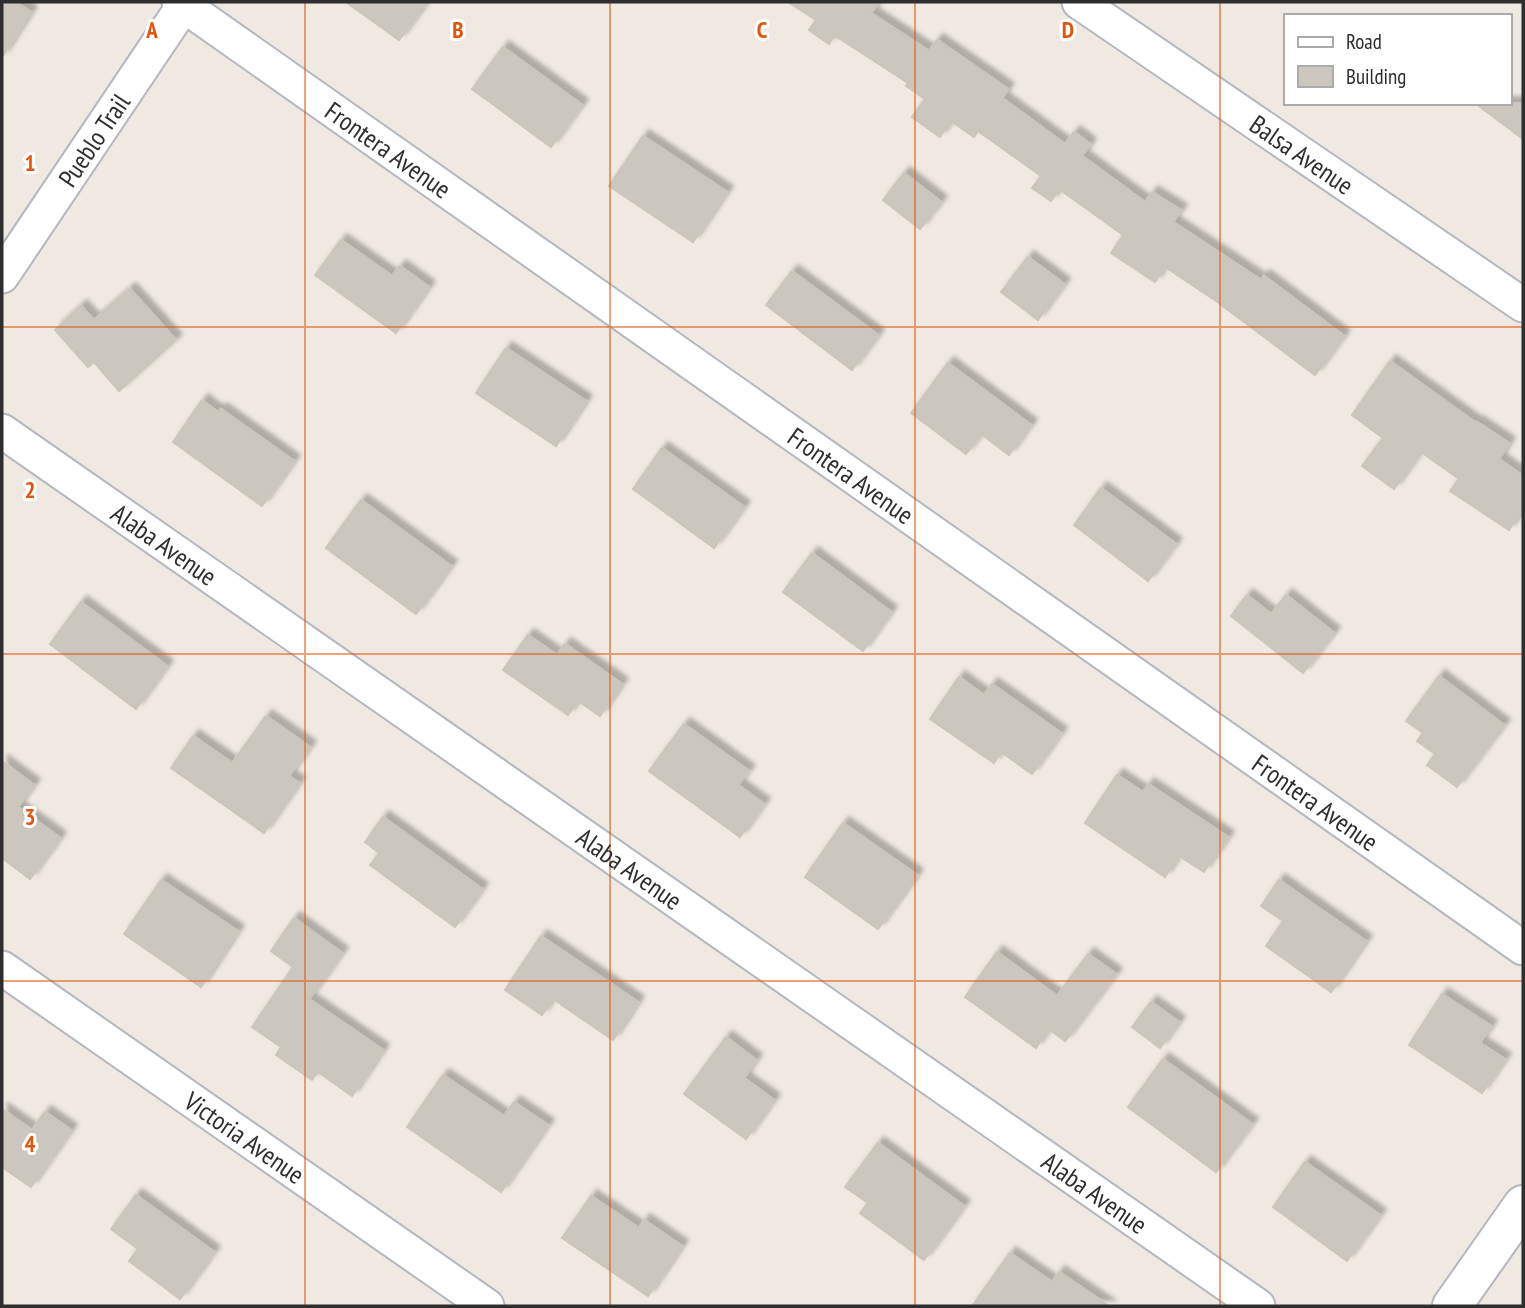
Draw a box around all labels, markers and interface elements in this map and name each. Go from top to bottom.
legend [1284,14,1511,105]
text: A [145,15,158,44]
text: B [452,15,464,44]
text: C [757,15,768,44]
text: D [1062,15,1074,44]
text: Road [1346,28,1382,55]
text: Building [1346,63,1406,90]
street label: Pueblo Trail [50,87,136,193]
street label: Frontera Avenue [319,94,458,205]
street label: Balsa Avenue [1244,107,1360,201]
text: 1 [25,148,36,177]
street label: Frontera Avenue [782,420,921,531]
text: 2 [25,475,36,504]
street label: Alaba Avenue [105,496,224,592]
street label: Frontera Avenue [1246,746,1385,858]
text: 3 [25,802,36,831]
street label: Alaba Avenue [571,820,689,916]
street label: Victoria Avenue [178,1083,311,1191]
text: 4 [25,1129,36,1158]
street label: Alaba Avenue [1036,1144,1154,1241]

